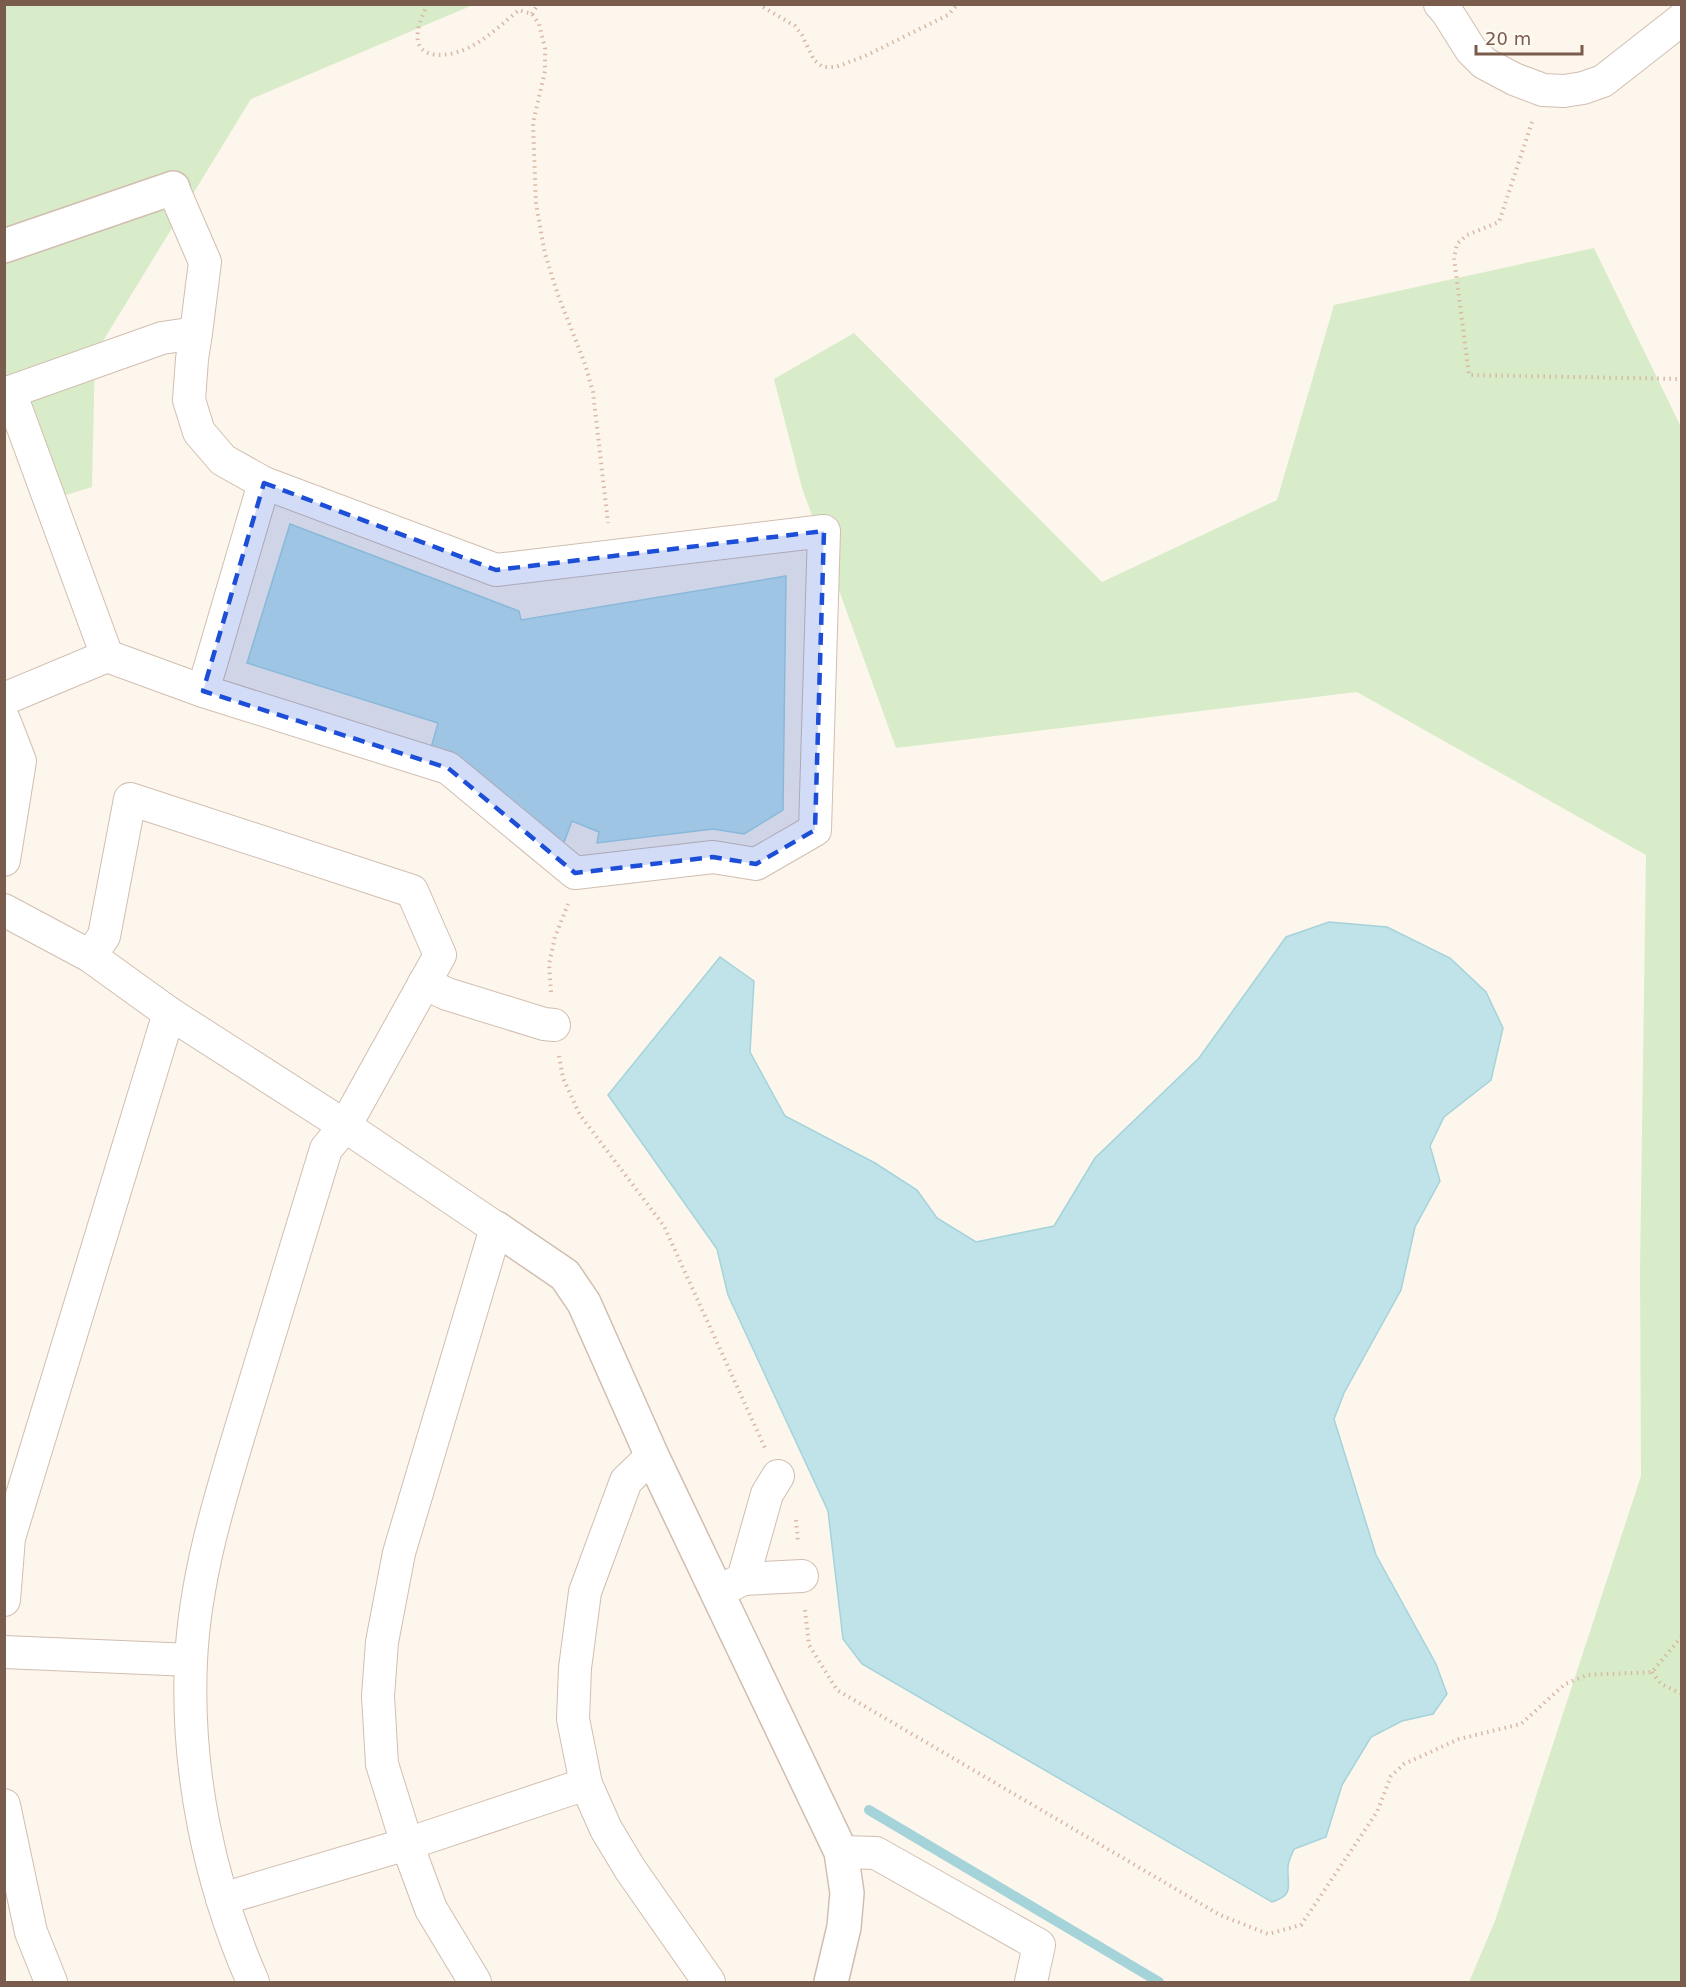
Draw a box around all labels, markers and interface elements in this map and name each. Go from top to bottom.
scale bar [1476,18,1582,56]
text: 20 m [1485,28,1531,49]

